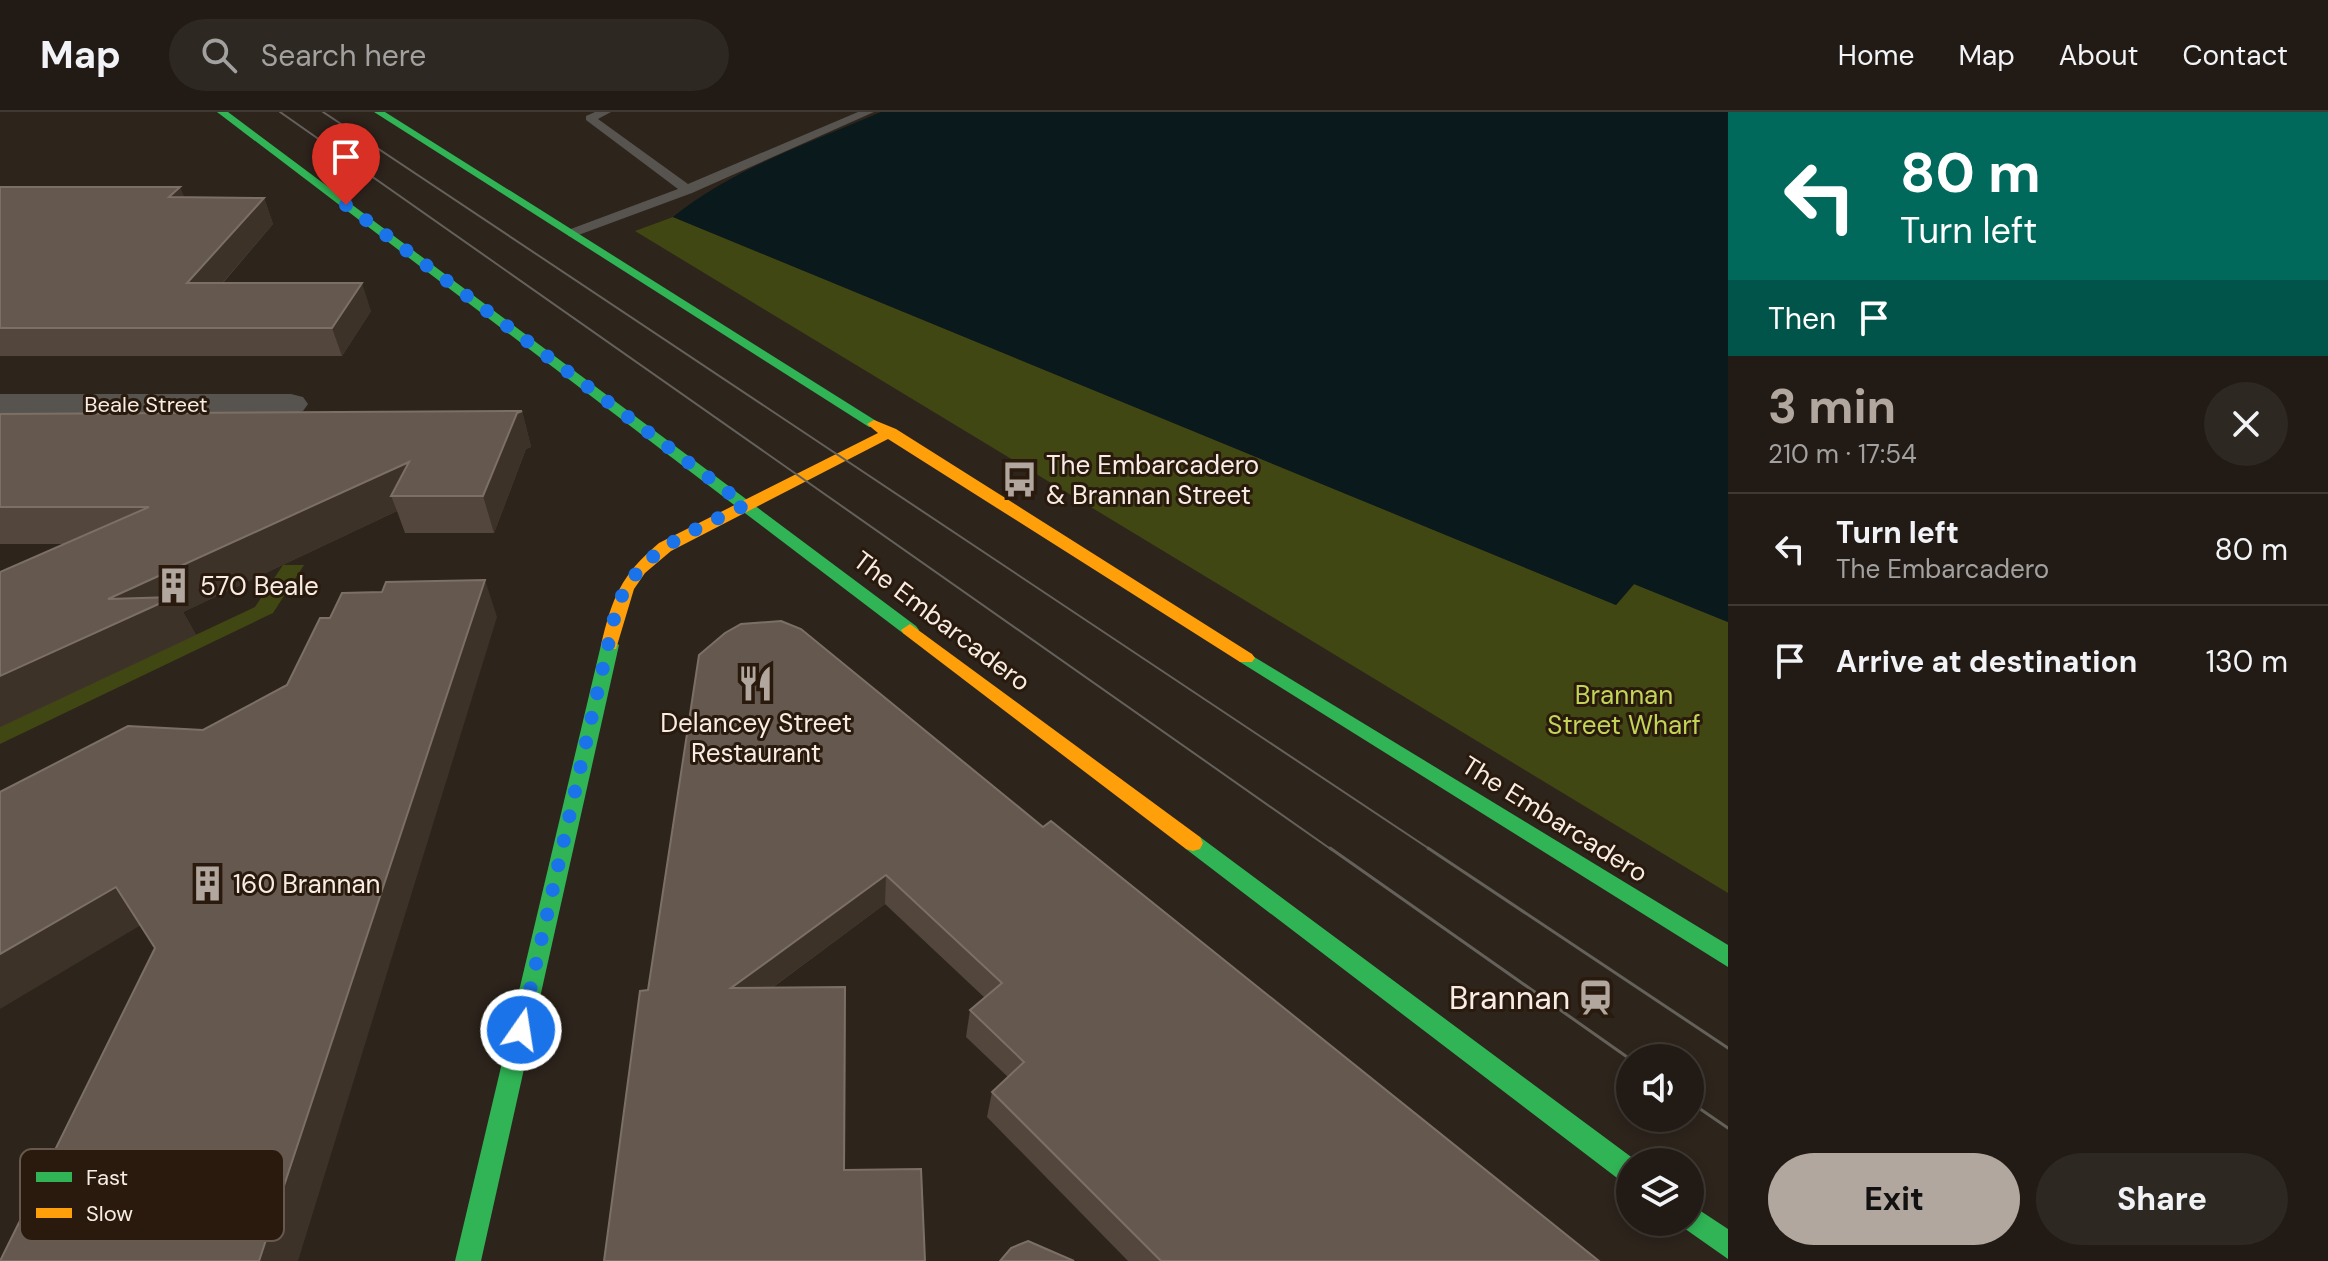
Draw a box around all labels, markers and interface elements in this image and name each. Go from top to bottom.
search box [169,19,729,91]
text: Map [40,30,121,80]
icon: search [197,33,241,77]
text: Search here [261,36,426,75]
text: Home [1838,37,1914,74]
text: Map [1958,37,2015,74]
text: About [2059,37,2138,74]
text: Contact [2182,37,2288,74]
pin [312,123,380,205]
icon: arrive [324,135,368,179]
text: 80 m [1900,136,2041,209]
icon: left [1768,144,1872,248]
text: Turn left [1900,207,2037,254]
icon: arrive [1852,296,1896,340]
text: Then [1768,299,1836,338]
text: 3 min [1768,375,1896,438]
button: close [2204,382,2288,466]
street label: Beale Street [84,390,208,419]
text: 210 m · 17:54 [1768,437,1917,471]
place label: The Embarcadero & Brannan Street [1046,448,1259,512]
bus stop icon: The Embarcadero & Brannan Street [1001,461,1039,499]
text: Turn left [1836,513,1959,552]
icon: left [1768,527,1812,571]
text: 80 m [2215,530,2288,569]
street label: The Embarcadero [847,543,1037,699]
text: The Embarcadero [1836,552,2049,586]
building icon: 570 Beale [155,567,193,605]
place label: 570 Beale [200,569,319,603]
icon: arrive [1768,639,1812,683]
text: Arrive at destination [1836,642,2137,681]
text: 130 m [2206,642,2288,681]
restaurant icon: Delancey Street Restaurant [737,665,775,703]
park label: Brannan Street Wharf [1547,678,1701,742]
place label: Delancey Street Restaurant [660,706,852,770]
street label: The Embarcadero [1456,748,1654,890]
building icon: 160 Brannan [188,865,226,903]
place label: 160 Brannan [233,867,381,901]
place label: Brannan [1449,977,1570,1019]
station icon: Brannan [1577,979,1615,1017]
position arrow [479,988,563,1072]
map controls [1616,1044,1704,1236]
button: sound [1616,1044,1704,1132]
button: layers [1616,1148,1704,1236]
legend [20,1149,284,1241]
button: Exit [1768,1153,2020,1245]
button: Share [2036,1153,2288,1245]
text: Fast [86,1163,128,1192]
text: Slow [86,1199,133,1228]

